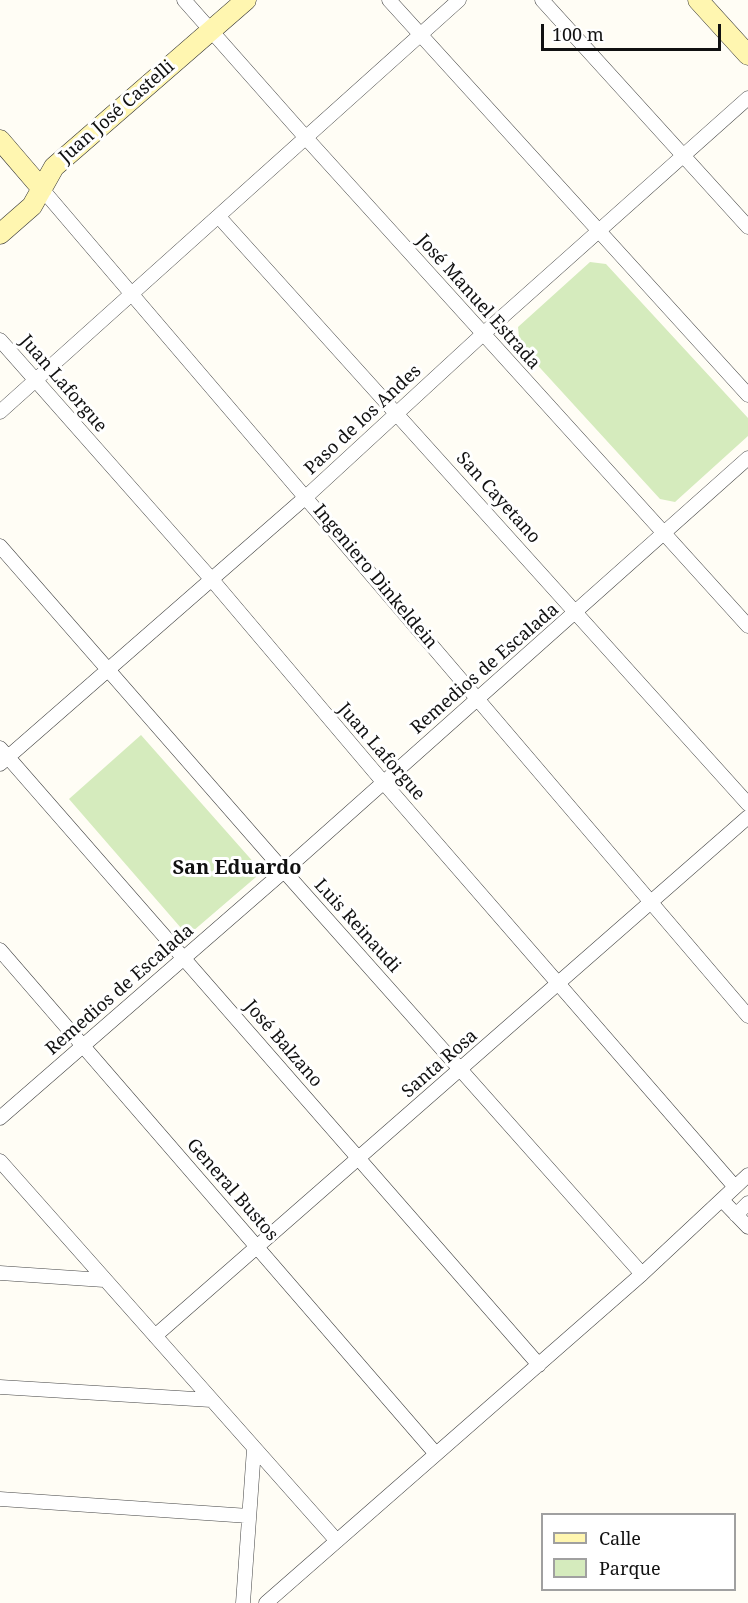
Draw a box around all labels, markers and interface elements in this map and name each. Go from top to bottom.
scale bar [544,12,724,50]
text: 100 m [552,22,604,46]
street label: Juan José Castelli [55,56,179,168]
street label: José Manuel Estrada [412,230,544,374]
street label: Juan Laforgue [15,331,111,437]
street label: Paso de los Andes [300,360,426,480]
street label: San Cayetano [451,448,545,548]
street label: Ingeniero Dinkeldein [308,500,442,654]
street label: Remedios de Escalada [407,599,563,739]
street label: Juan Laforgue [333,699,429,805]
district label: San Eduardo [172,856,302,880]
street label: Luis Reinaudi [309,875,405,977]
street label: Remedios de Escalada [42,920,198,1060]
street label: José Balzano [239,996,327,1092]
street label: Santa Rosa [398,1025,482,1103]
street label: General Bustos [182,1134,282,1246]
legend [541,1513,736,1591]
text: Calle [599,1526,641,1550]
text: Parque [599,1556,661,1580]

